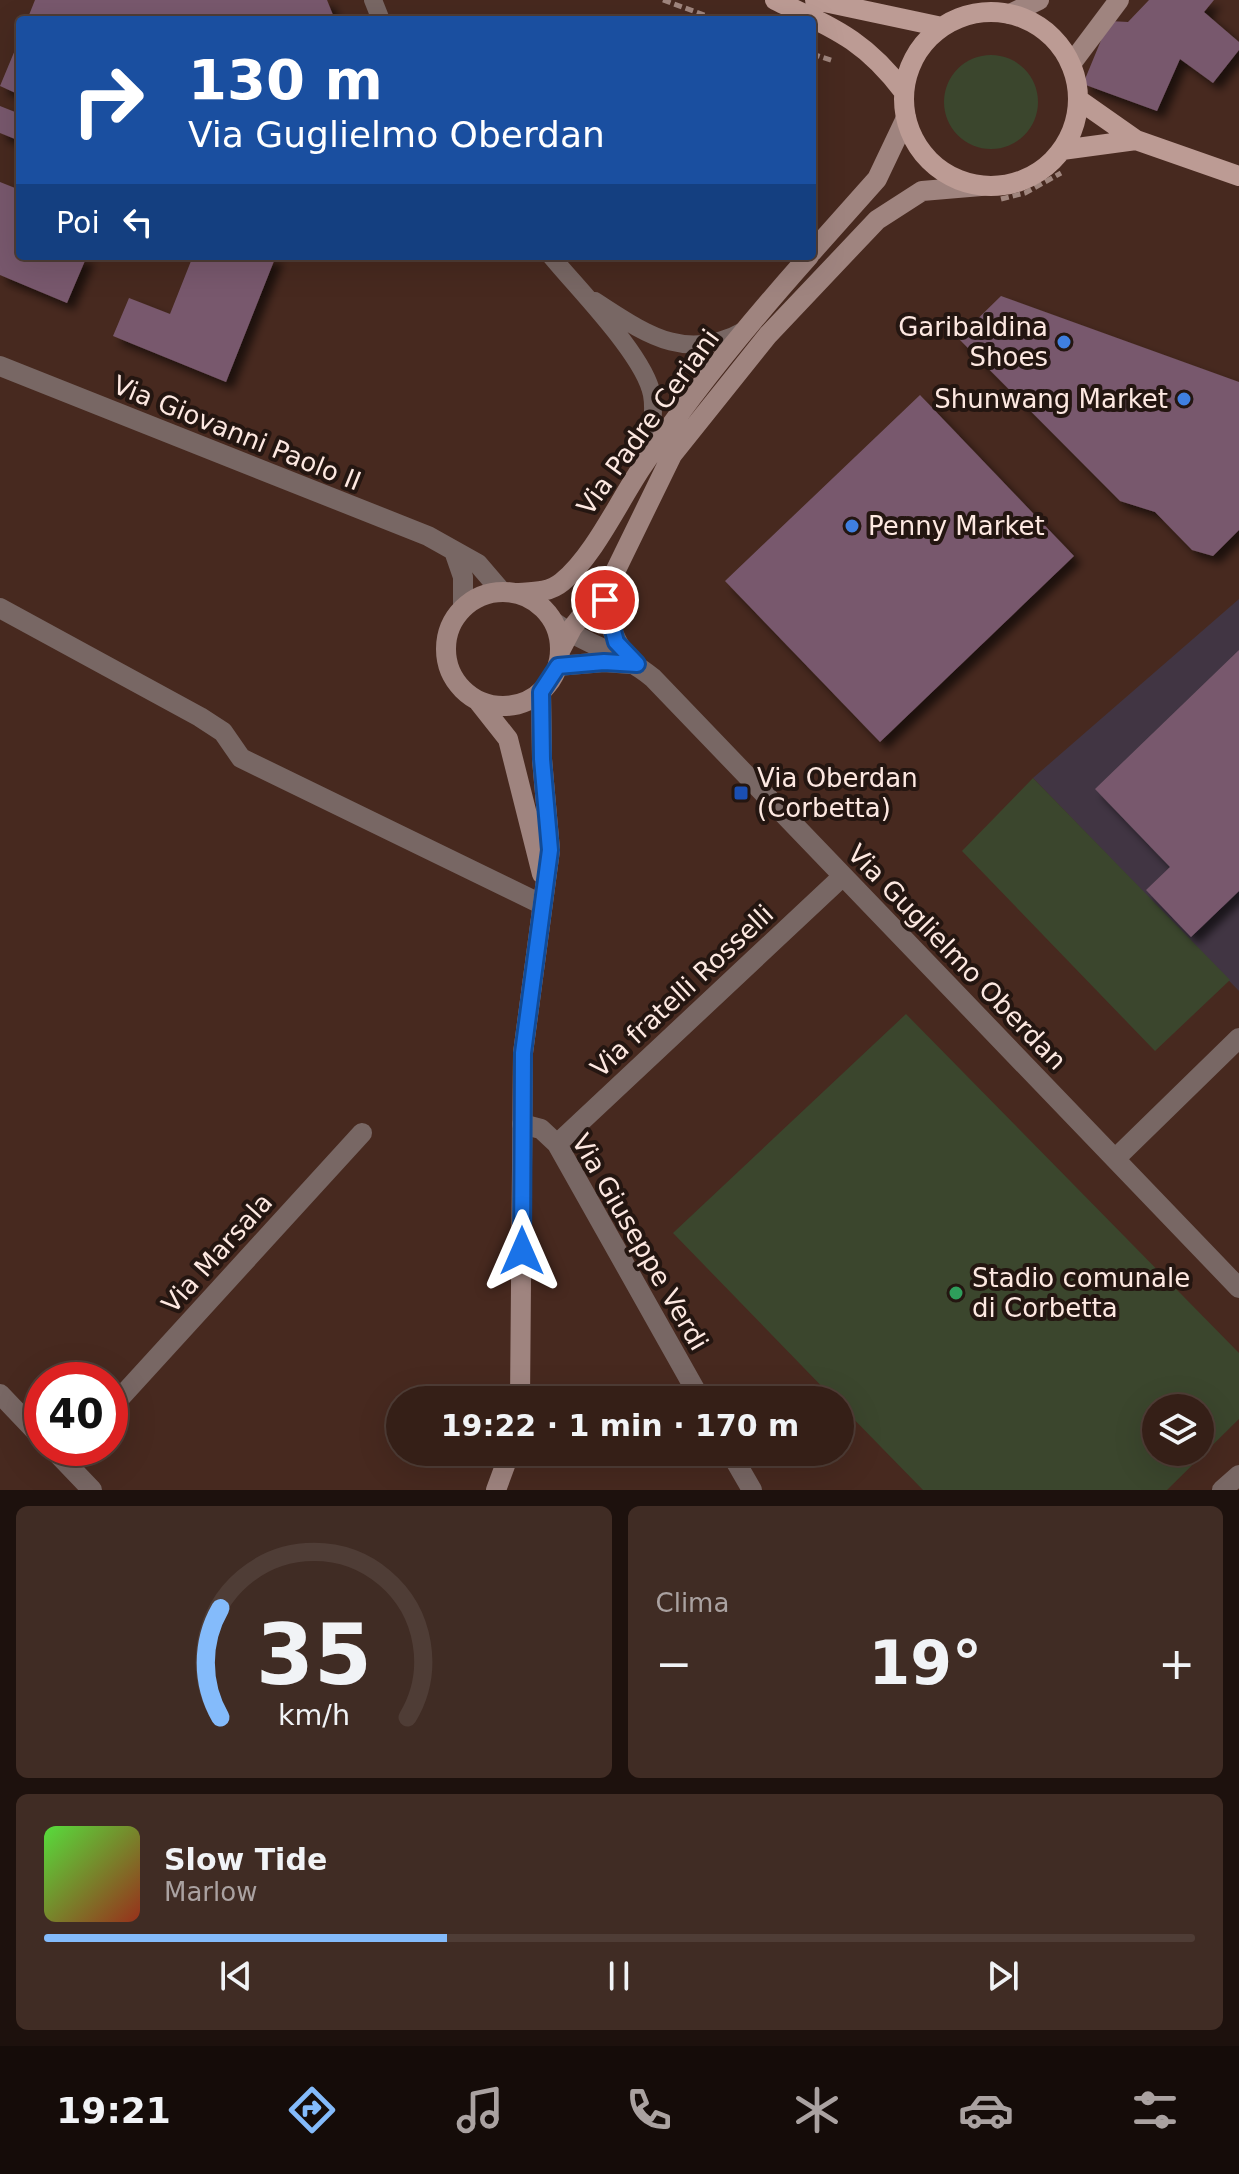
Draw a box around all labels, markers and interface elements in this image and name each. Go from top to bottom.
text: 130 m [188,47,383,112]
icon: right [56,48,160,152]
text: Via Guglielmo Oberdan [188,114,605,155]
icon: left [116,200,160,244]
text: Poi [56,205,100,240]
place label: Garibaldina Shoes [898,312,1048,372]
street label: Via Padre Ceriani [571,324,725,520]
marker: Garibaldina Shoes [1055,333,1073,351]
street label: Via Giovanni Paolo II [109,370,365,496]
place label: Shunwang Market [934,384,1168,414]
marker: Shunwang Market [1175,390,1193,408]
place label: Penny Market [868,511,1045,541]
marker: Penny Market [843,517,861,535]
pin [571,566,639,634]
icon: arrive [583,578,627,622]
place label: Via Oberdan (Corbetta) [757,763,918,823]
marker: Via Oberdan (Corbetta) [732,784,750,802]
street label: Via Guglielmo Oberdan [842,838,1072,1076]
street label: Via fratelli Rosselli [585,899,779,1083]
street label: Via Giuseppe Verdi [566,1128,714,1356]
street label: Via Marsala [156,1187,278,1319]
position arrow [480,1209,564,1293]
place label: Stadio comunale di Corbetta [972,1263,1190,1323]
marker: Stadio comunale di Corbetta [947,1284,965,1302]
speed limit sign: 40 [24,1362,128,1466]
map controls [1142,1394,1214,1466]
button: layers [1142,1394,1214,1466]
text: 19:22 · 1 min · 170 m [441,1408,799,1443]
text: Clima [656,1588,729,1618]
text: 35 [256,1607,372,1704]
text: 19° [869,1628,982,1698]
text: − [656,1638,692,1689]
text: + [1158,1638,1195,1689]
text: km/h [278,1698,350,1732]
text: Slow Tide [164,1842,327,1877]
text: Marlow [164,1877,257,1907]
icon: previous [214,1954,258,1998]
icon: pause [597,1954,641,1998]
icon: next [981,1954,1025,1998]
icon: directions [284,2082,340,2138]
icon: music [452,2082,508,2138]
icon: phone [621,2082,677,2138]
icon: climate [789,2082,845,2138]
icon: car [958,2082,1014,2138]
icon: filters [1127,2082,1183,2138]
text: 19:21 [56,2090,171,2131]

